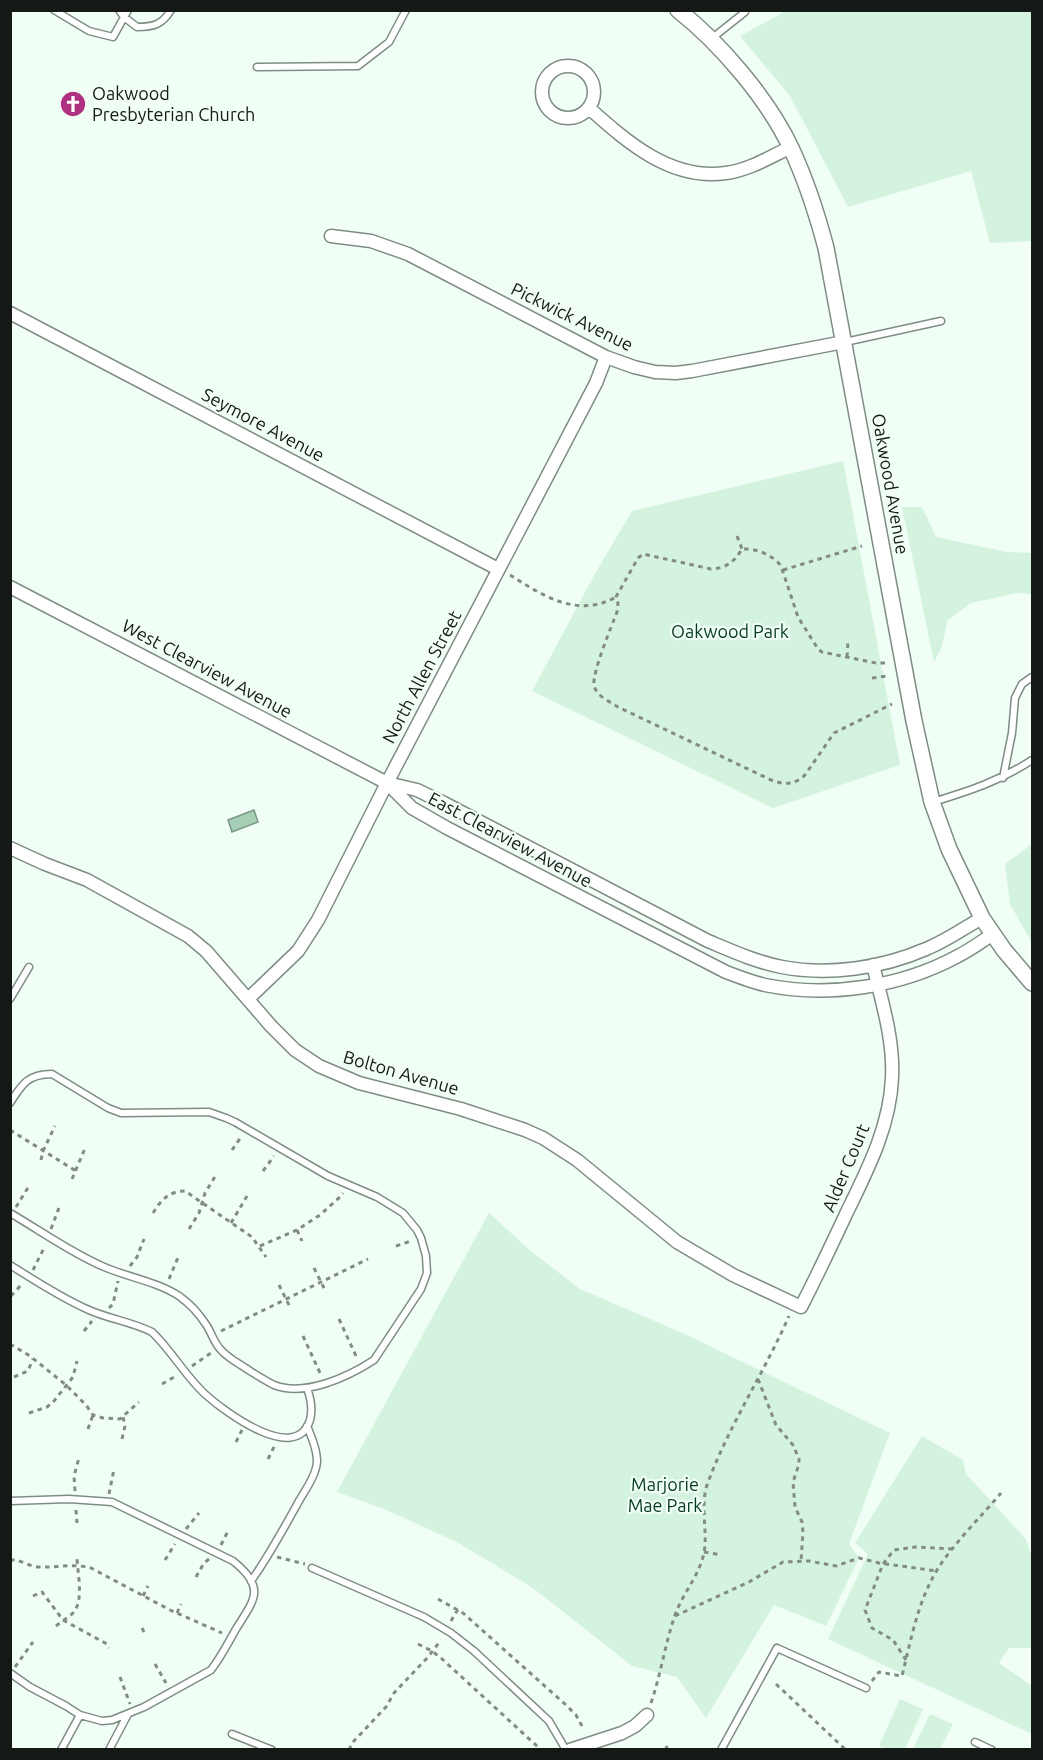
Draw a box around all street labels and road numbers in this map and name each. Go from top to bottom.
street label: Pickwick Avenue [508,278,637,354]
street label: Seymore Avenue [199,383,328,465]
street label: Oakwood Avenue [869,412,913,556]
street label: North Allen Street [378,607,465,746]
street label: West Clearview Avenue [119,615,296,721]
street label: East Clearview Avenue [425,787,596,891]
street label: Bolton Avenue [341,1046,461,1098]
street label: Alder Court [818,1121,873,1215]

